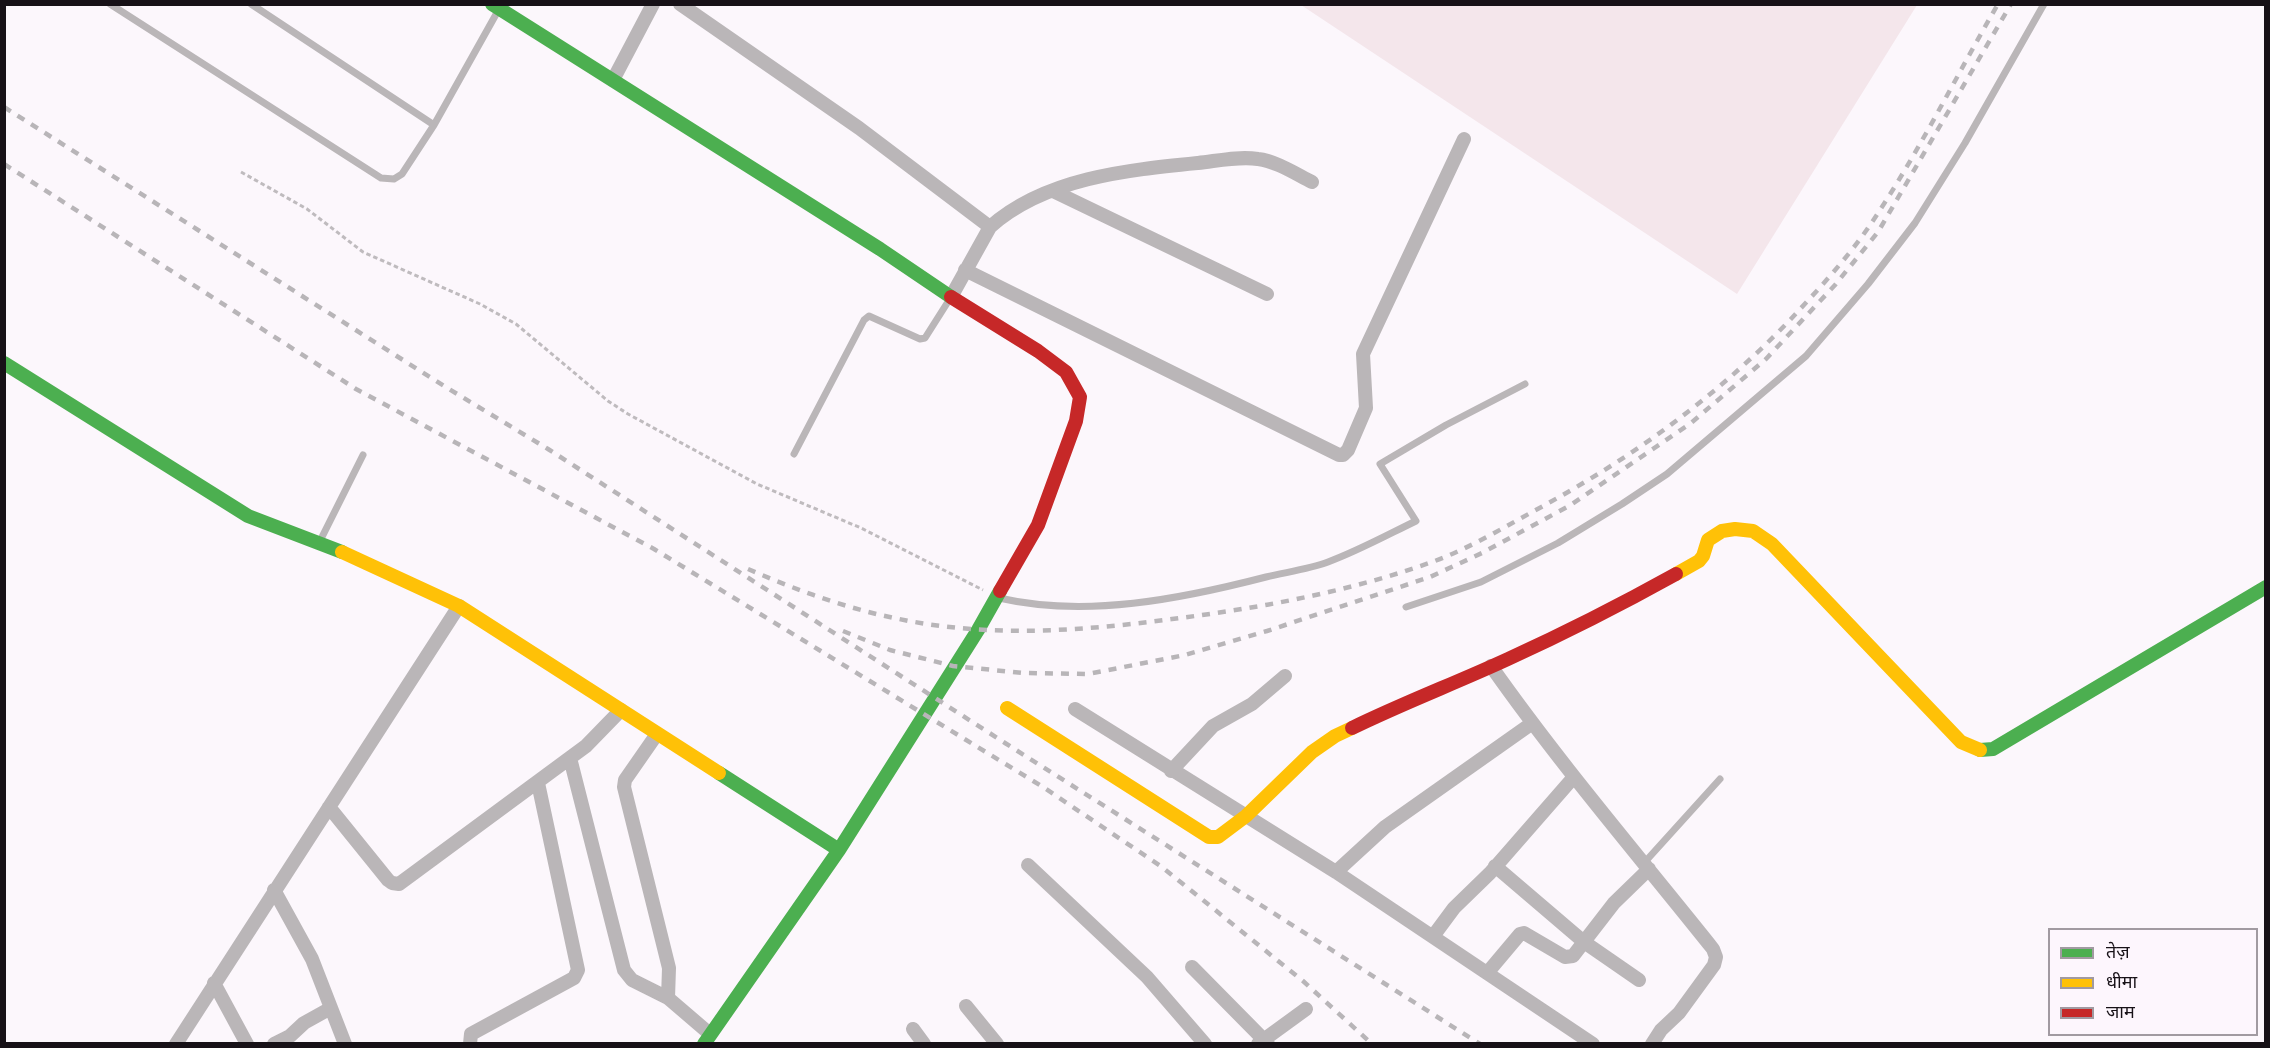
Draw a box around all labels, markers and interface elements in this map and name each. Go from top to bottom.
legend [2048,928,2258,1036]
text: तेज़ [2106,942,2130,963]
text: धीमा [2106,972,2137,993]
text: जाम [2106,1002,2135,1023]

